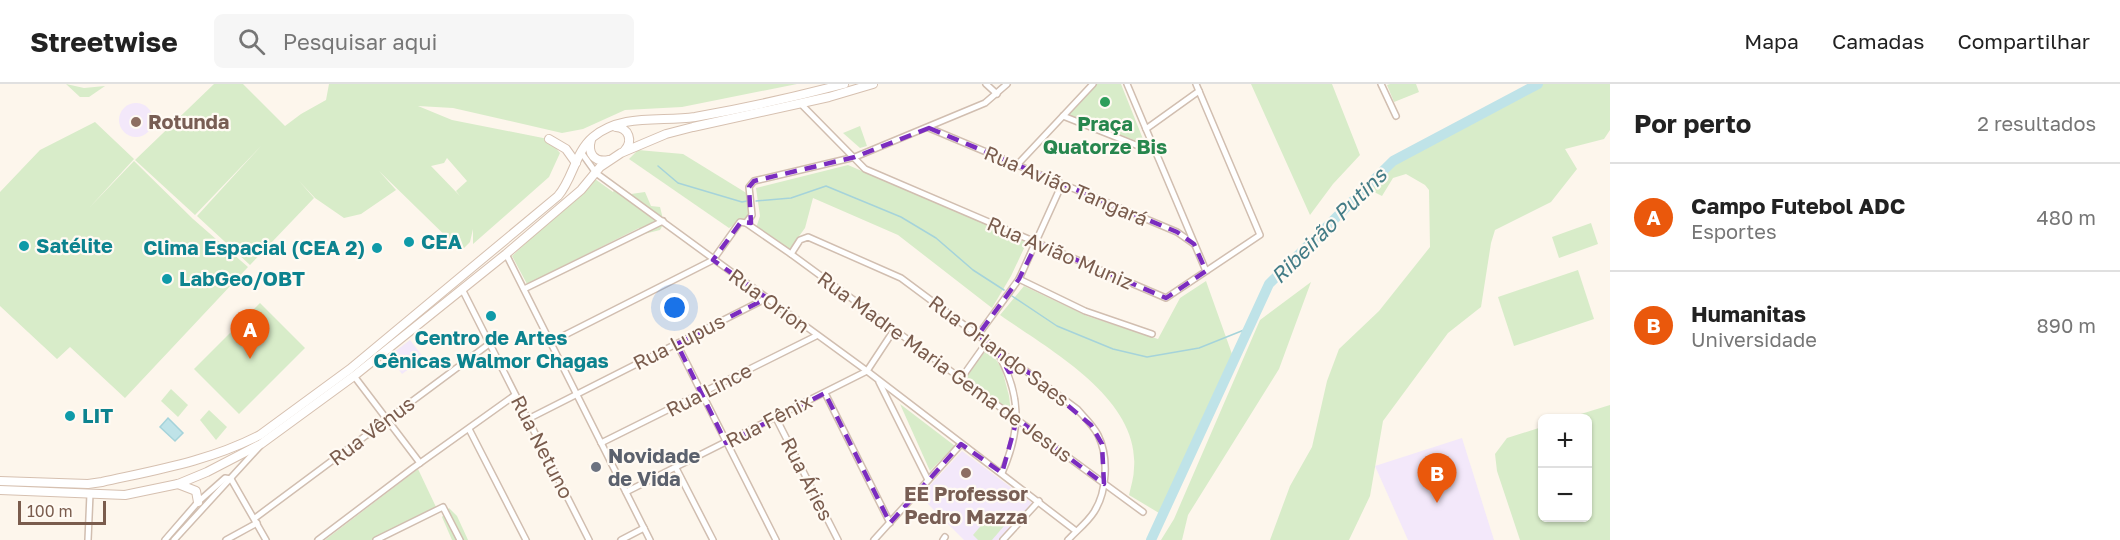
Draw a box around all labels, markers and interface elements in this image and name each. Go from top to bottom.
search box [214,14,634,68]
text: Streetwise [30,25,178,58]
icon: search [235,25,268,58]
text: Pesquisar aqui [283,28,437,55]
text: Mapa [1744,28,1799,54]
text: Camadas [1832,28,1924,54]
text: Compartilhar [1957,28,2090,54]
marker: Praça Quatorze Bis [1098,95,1112,109]
text: Por perto [1634,108,1751,139]
place label: Rotunda [148,109,229,133]
place label: Praça Quatorze Bis [1043,111,1167,158]
text: 2 resultados [1977,111,2096,135]
marker: Rotunda [129,115,143,129]
street label: Rua Avião Tangará [981,140,1152,230]
water label: Ribeirão Putins [1265,161,1392,289]
text: Campo Futebol ADC [1691,192,1905,219]
text: A [1646,205,1661,229]
text: 480 m [2037,205,2096,229]
street label: Rua Avião Muniz [984,211,1137,294]
text: Esportes [1691,219,1777,243]
place label: CEA [421,229,462,253]
place label: Satélite [36,233,113,257]
place label: Clima Espacial (CEA 2) [143,235,365,259]
marker: CEA [402,235,416,249]
marker: Satélite [17,239,31,253]
marker: Clima Espacial (CEA 2) [370,241,384,255]
street label: Rua Orion [725,263,815,337]
place label: LabGeo/OBT [179,266,305,290]
street label: Rua Madre Maria Gema de Jesus [813,266,1078,467]
marker: LabGeo/OBT [160,272,174,286]
street label: Rua Orlando Saes [925,290,1075,411]
your location [660,293,689,322]
text: Humanitas [1691,300,1806,327]
street label: Rua Lupus [629,308,728,374]
marker: Centro de Artes Cênicas Walmor Chagas [484,309,498,323]
pin: A [230,310,270,359]
text: B [1646,313,1661,337]
text: 890 m [2037,313,2096,337]
place label: Centro de Artes Cênicas Walmor Chagas [373,325,609,372]
text: Universidade [1691,327,1817,351]
street label: Rua Lince [662,357,756,421]
street label: Rua Fênix [721,388,816,452]
street label: Rua Vênus [324,390,419,470]
street label: Rua Netuno [507,391,579,502]
place label: LIT [82,403,113,427]
marker: LIT [63,409,77,423]
map controls [1538,414,1592,522]
button: + [1538,414,1592,468]
street label: Rua Áries [777,433,839,524]
place label: Novidade de Vida [608,443,700,490]
pin: B [1418,454,1456,503]
marker: Novidade de Vida [589,460,603,474]
marker: EE Professor Pedro Mazza [959,466,973,480]
button: − [1538,468,1592,522]
place label: EE Professor Pedro Mazza [904,481,1028,528]
scale bar [18,498,106,526]
text: 100 m [27,501,73,521]

